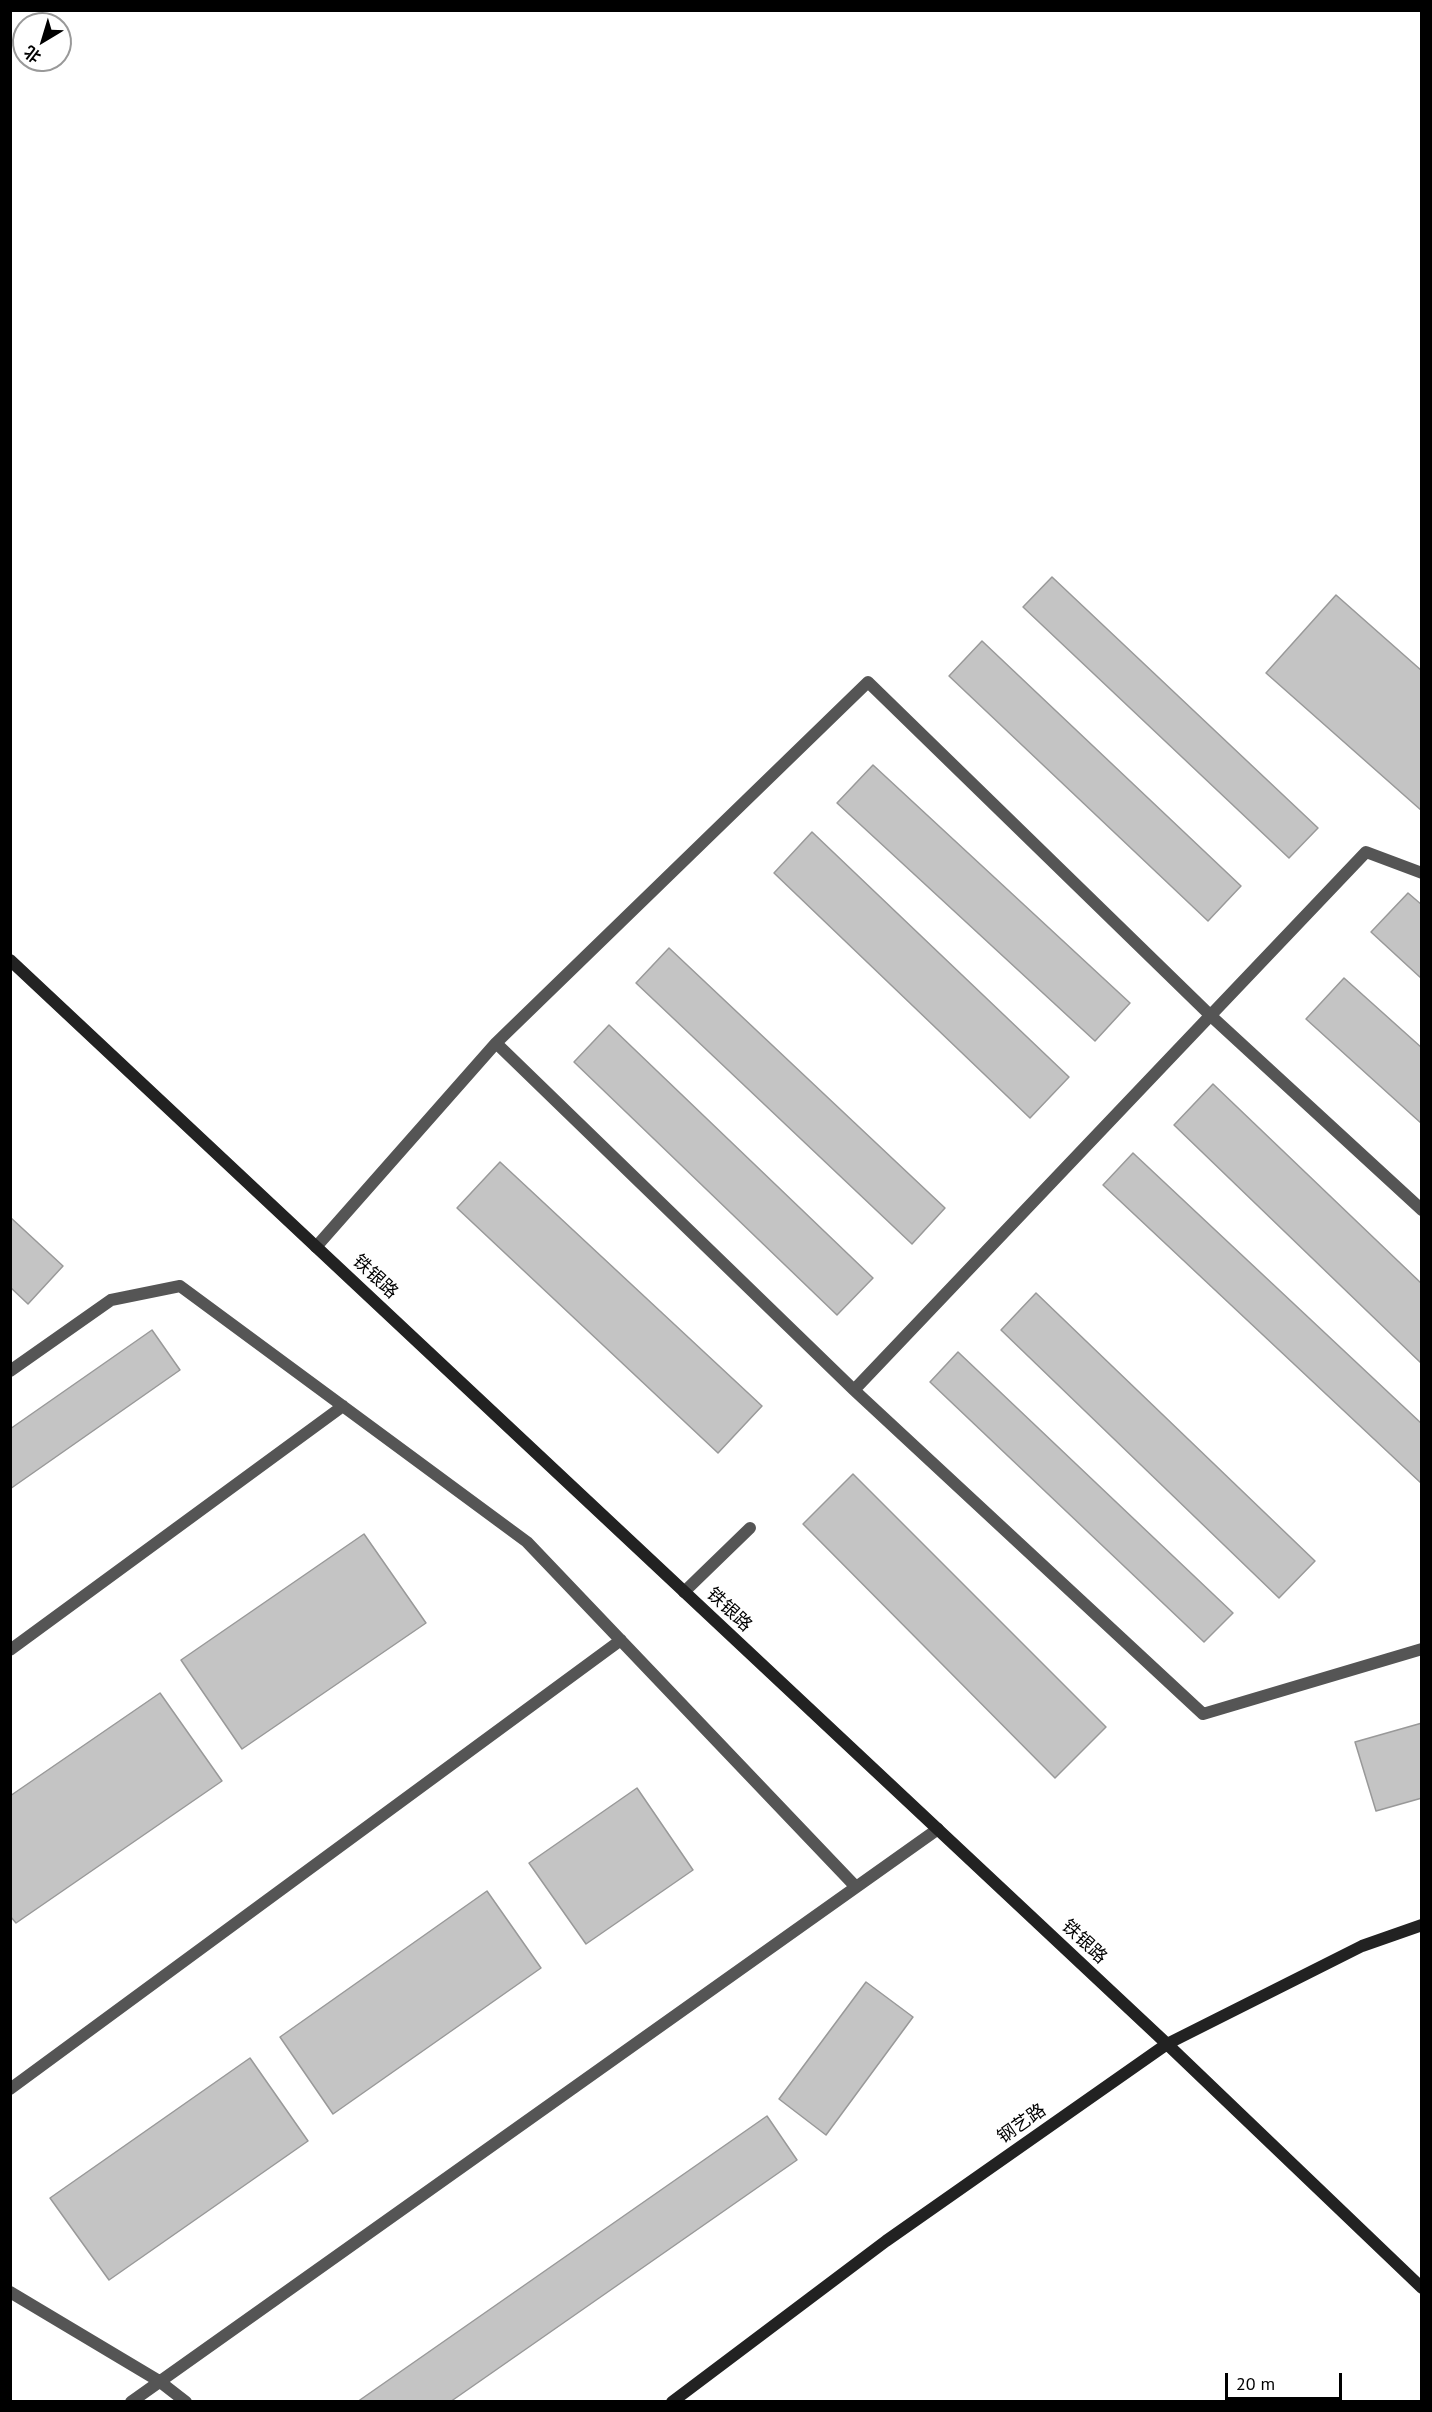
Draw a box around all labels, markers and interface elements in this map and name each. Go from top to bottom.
north arrow [12,12,72,72]
text: 北 [20,42,45,67]
street label: 铁银路 [348,1251,402,1303]
street label: 铁银路 [702,1584,756,1636]
street label: 铁银路 [1057,1916,1111,1968]
street label: 钢艺路 [994,2100,1050,2148]
scale bar [1228,2361,1345,2399]
text: 20 m [1236,2372,1275,2395]

